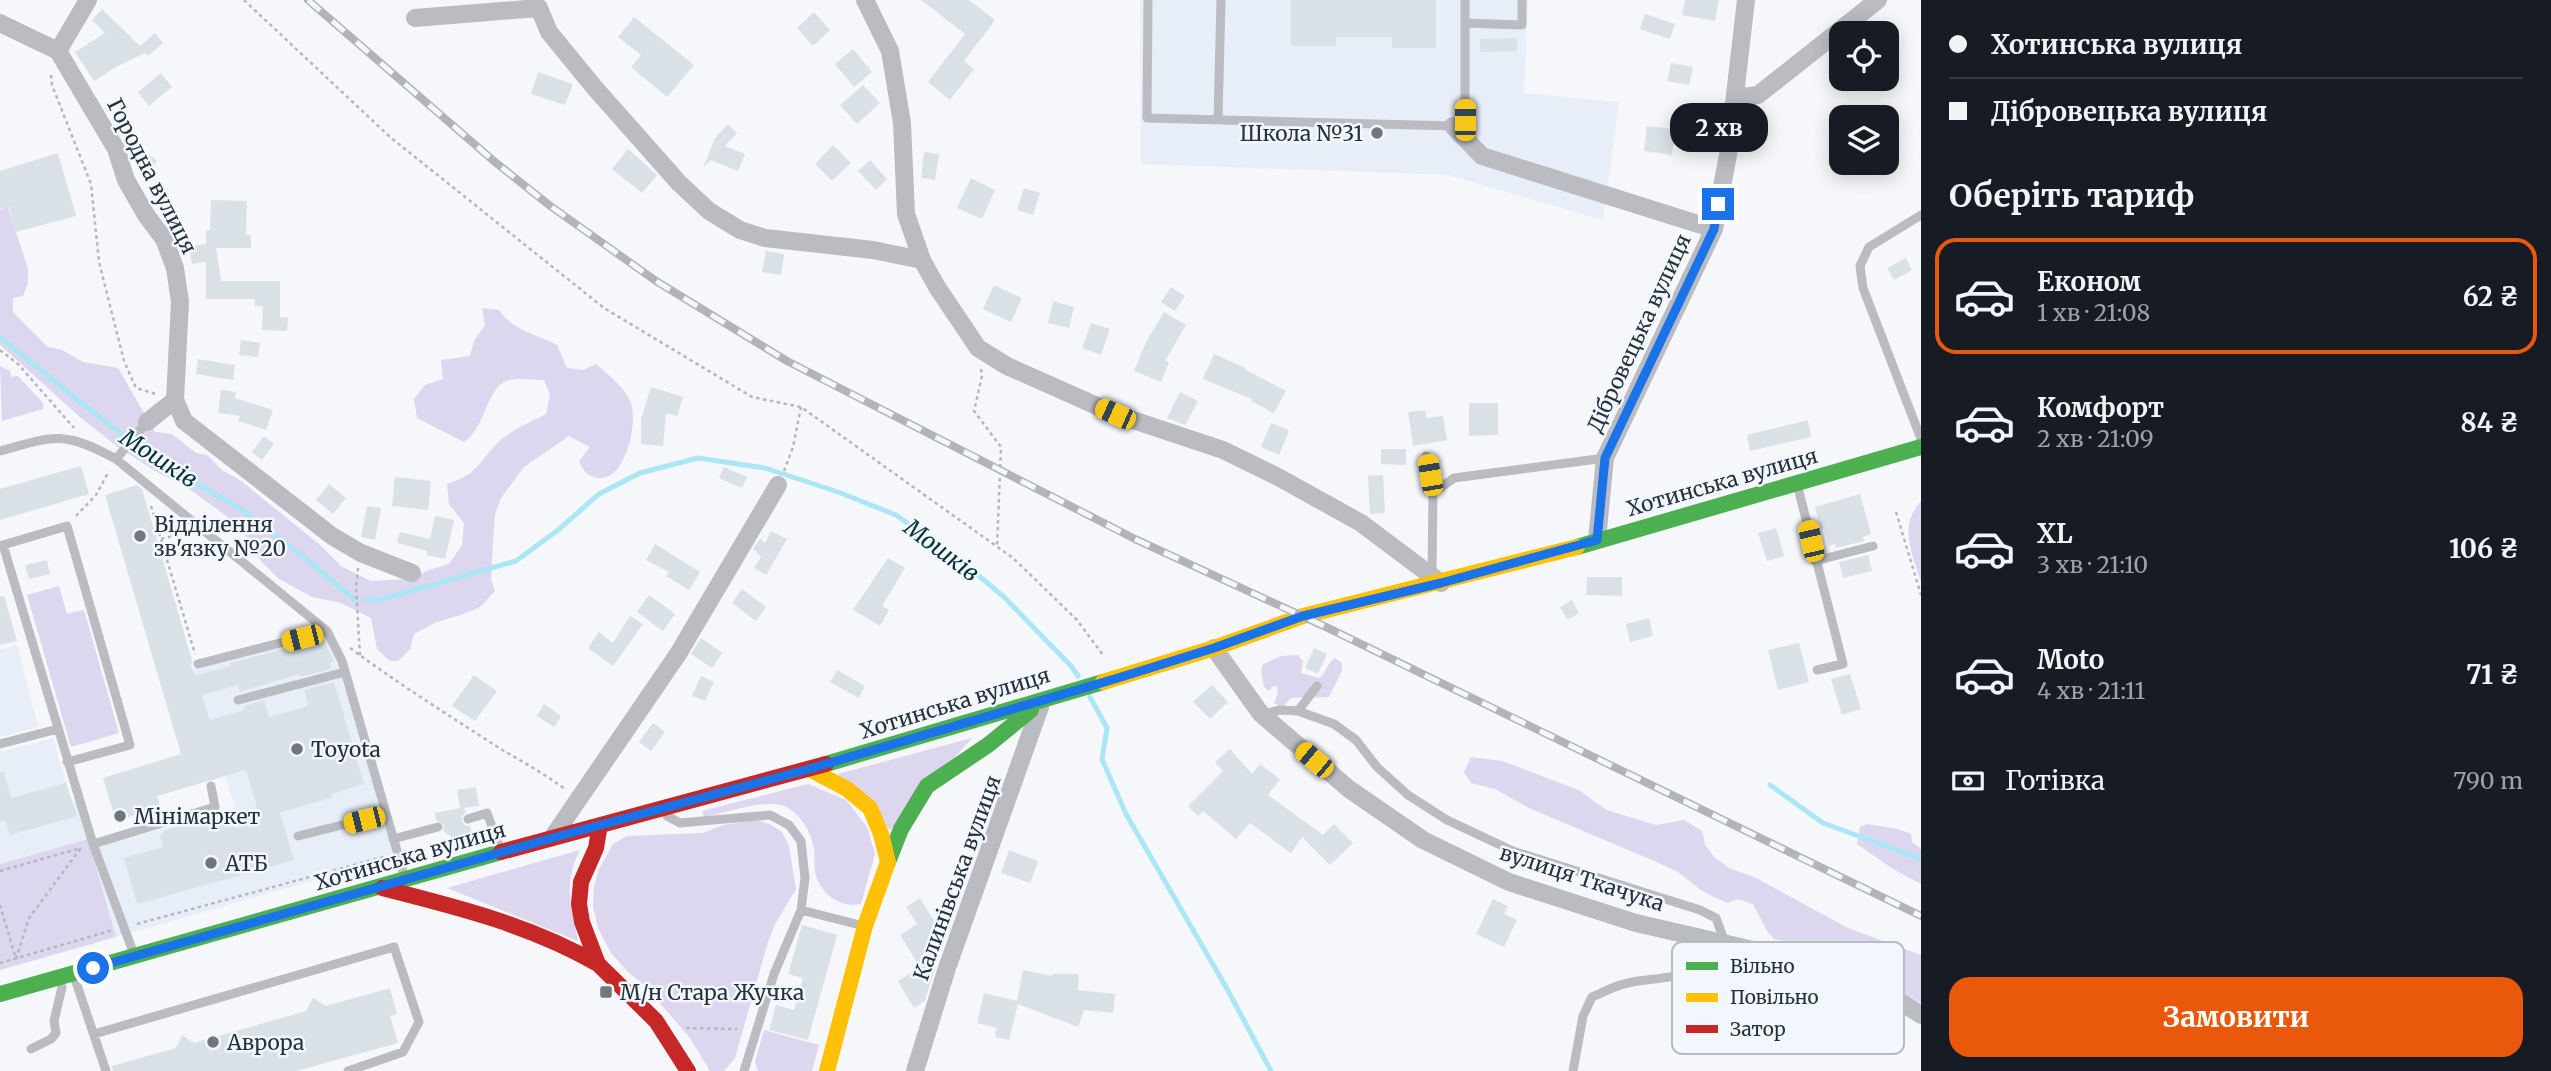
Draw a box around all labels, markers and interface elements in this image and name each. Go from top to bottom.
map controls [1829,21,1899,175]
button: locate [1829,21,1899,91]
text: Хотинська вулиця [1991,28,2242,61]
street label: Городна вулиця [101,94,203,258]
text: Дібровецька вулиця [1991,95,2267,128]
car [1455,99,1476,141]
callout: 2 хв [1669,102,1767,152]
button: layers [1829,105,1899,175]
text: 2 хв [1695,113,1743,142]
place label: Школа №31 [1240,120,1363,147]
marker: Школа №31 [1369,125,1385,141]
text: Оберіть тариф [1949,176,2194,216]
route end [1702,188,1734,220]
street label: Дібровецька вулиця [1581,230,1697,436]
icon: car [1953,265,2016,328]
text: Економ [2037,265,2141,298]
text: 62 ₴ [2463,280,2519,313]
text: 1 хв · 21:08 [2037,298,2150,327]
icon: car [1953,391,2016,454]
text: Комфорт [2037,391,2164,424]
car [1092,396,1139,432]
text: 84 ₴ [2461,406,2519,439]
water label: Мошків [114,422,203,494]
text: 2 хв · 21:09 [2037,424,2154,453]
street label: Хотинська вулиця [1623,442,1821,522]
car [1417,452,1444,498]
place label: Відділення зв'язку №20 [154,511,286,562]
water label: Мошків [898,512,985,588]
icon: car [1953,517,2016,580]
text: XL [2037,517,2073,550]
car [1797,518,1826,564]
marker: Відділення зв'язку №20 [132,528,148,544]
text: 106 ₴ [2449,532,2519,565]
text: 3 хв · 21:10 [2037,550,2148,579]
car [280,623,325,653]
icon: car [1953,643,2016,706]
text: Moto [2037,643,2104,676]
text: 71 ₴ [2466,658,2519,691]
street label: Хотинська вулиця [857,661,1053,745]
text: 4 хв · 21:11 [2037,676,2145,705]
place label: Toyota [311,736,381,763]
car [1292,738,1337,782]
marker: Toyota [289,741,305,757]
icon: cash [1949,762,1987,800]
text: Готівка [2005,764,2105,797]
text: 790 m [2453,766,2523,795]
street label: Калинівська вулиця [907,772,1007,984]
place label: Мінімаркет [134,803,261,830]
car [342,805,387,835]
marker: Мінімаркет [112,808,128,824]
street label: Хотинська вулиця [311,816,509,896]
street label: вулиця Ткачука [1496,839,1668,917]
place label: АТБ [224,850,268,877]
marker: АТБ [203,855,219,871]
legend [1672,942,1904,1054]
route start [77,952,109,984]
text: Вільно [1730,954,1795,978]
button: Замовити [1949,977,2523,1057]
place label: М/н Стара Жучка [620,979,804,1006]
marker: М/н Стара Жучка [598,984,614,1000]
text: Повільно [1730,985,1819,1009]
text: Затор [1730,1017,1786,1041]
place label: Аврора [226,1029,304,1056]
marker: Аврора [205,1034,221,1050]

